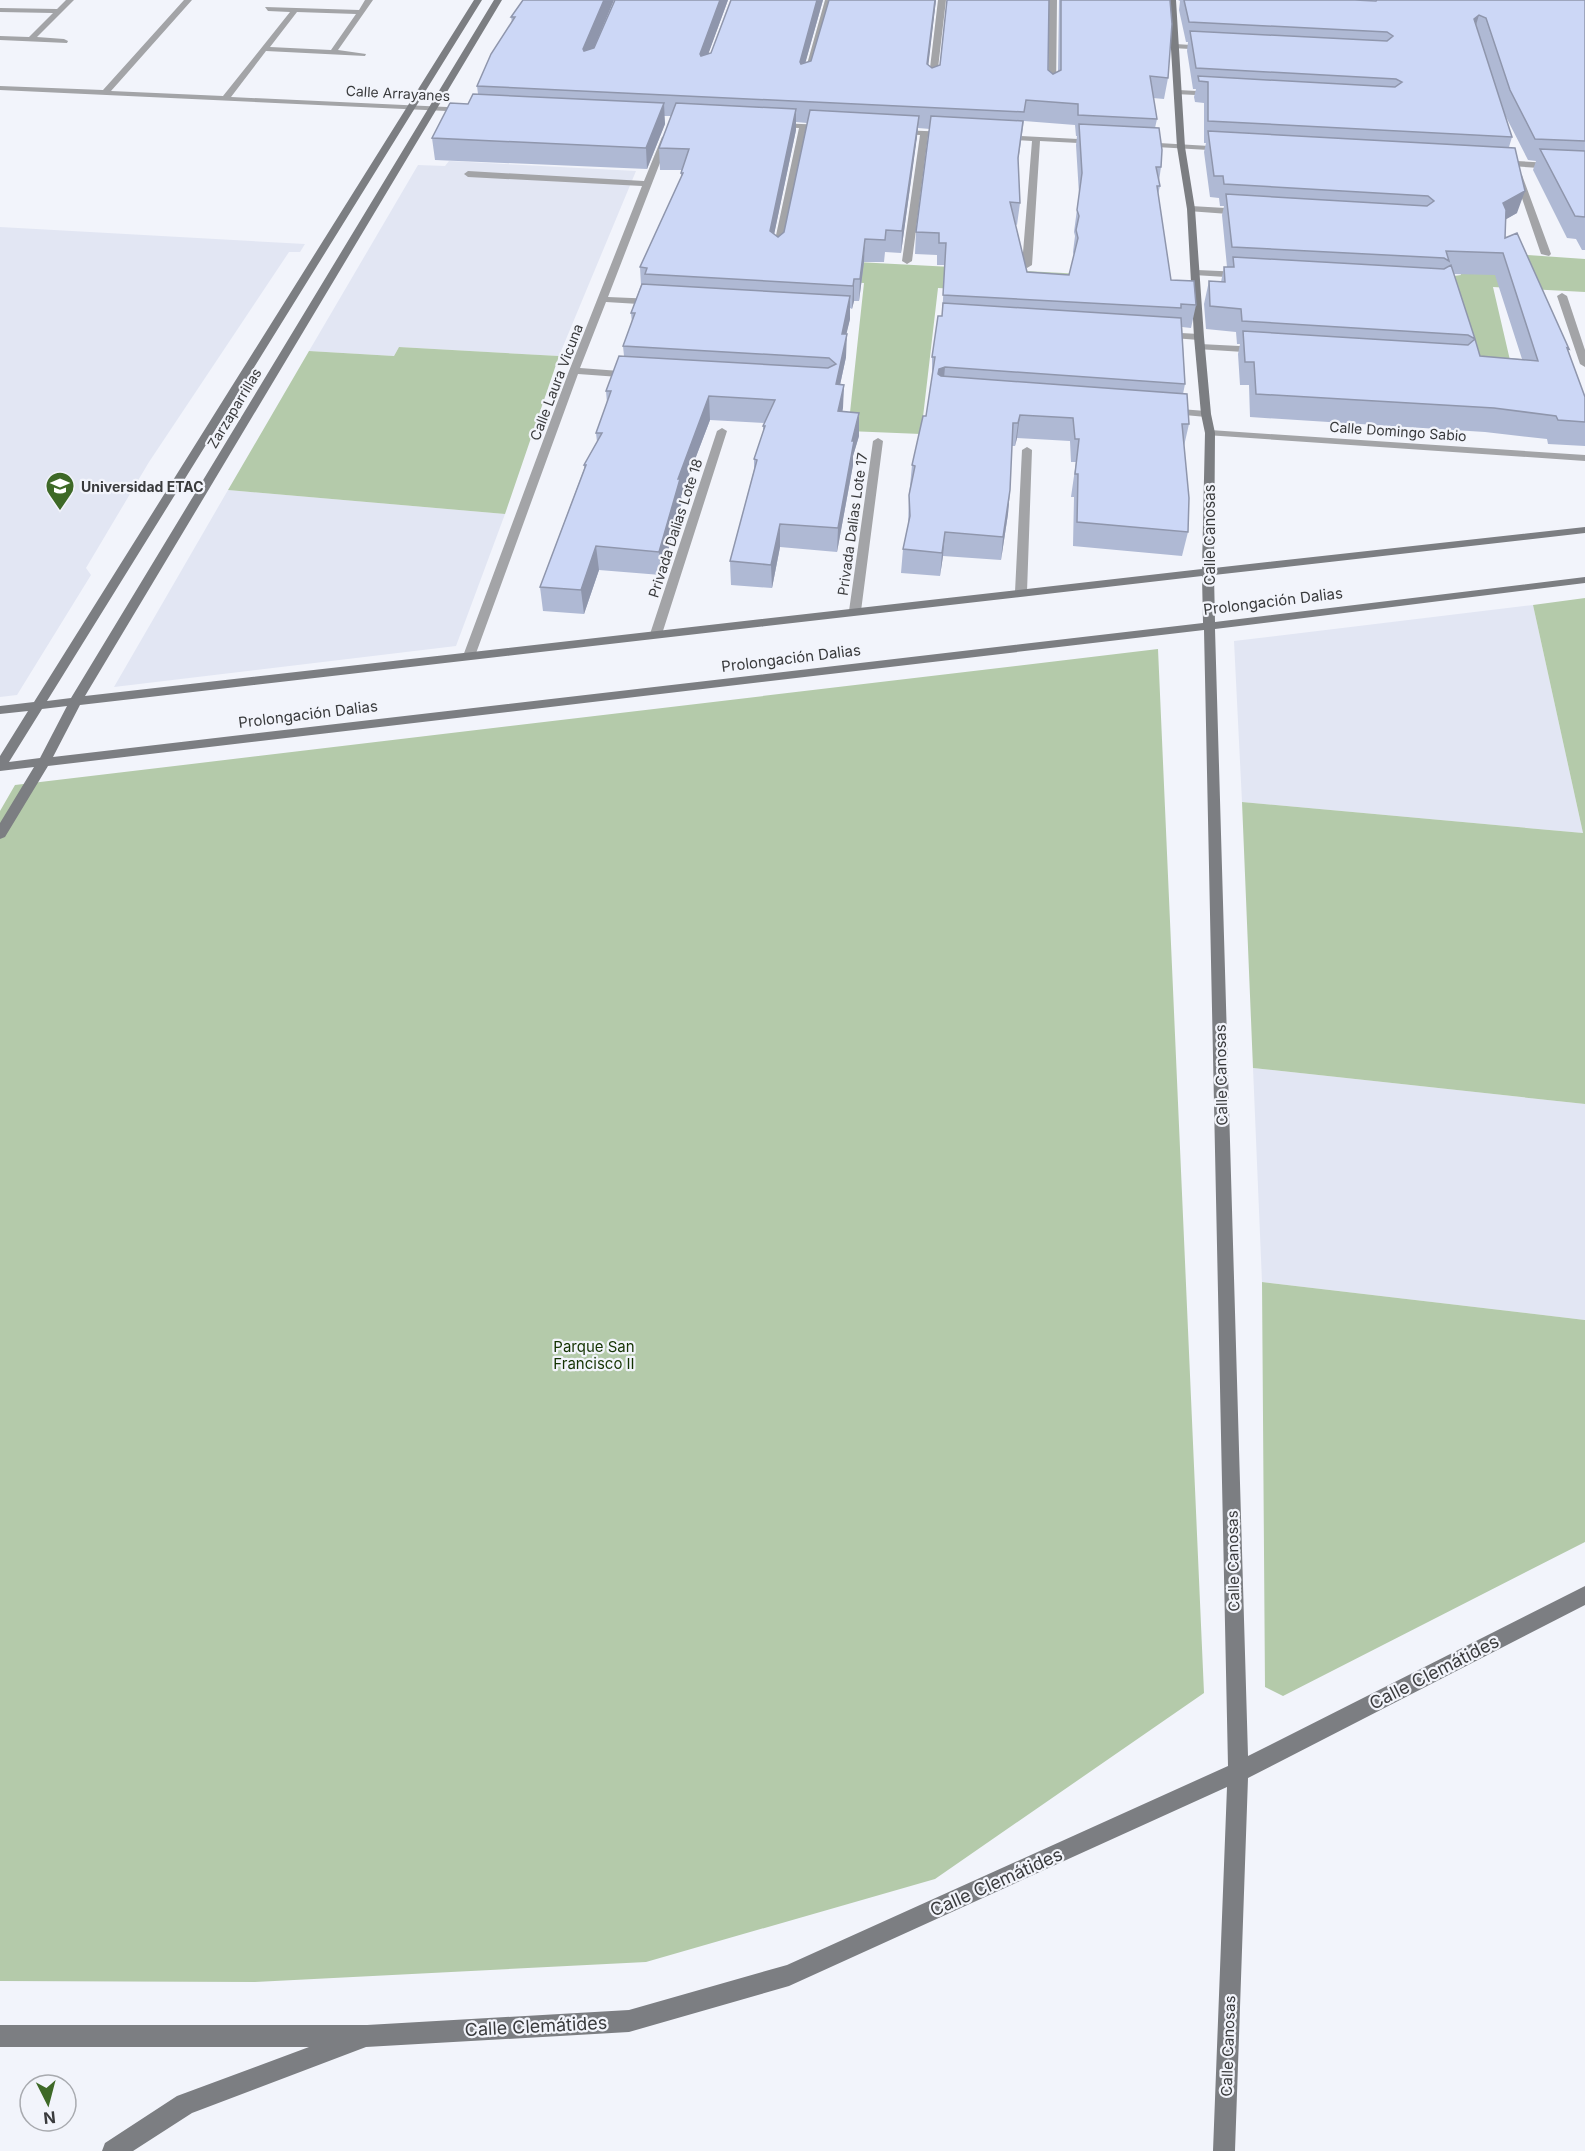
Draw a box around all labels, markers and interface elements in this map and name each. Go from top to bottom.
street label: Calle Arrayanes [345,82,451,104]
street label: Calle Laura Vicuna [526,321,586,443]
street label: Zarzaparrillas [203,365,265,451]
street label: Calle Domingo Sabio [1329,418,1467,444]
street label: Privada Dalias Lote 17 [834,451,870,597]
street label: Privada Dalias Lote 18 [645,456,705,600]
school or university icon: Universidad ETAC [44,470,76,512]
place label: Universidad ETAC [81,478,204,495]
street label: Calle Canosas [1200,484,1219,586]
street label: Prolongación Dalias [1202,583,1344,619]
street label: Prolongación Dalias [720,640,862,676]
street label: Prolongación Dalias [237,696,379,732]
street label: Calle Canosas [1211,1024,1231,1126]
park label: Parque San Francisco II [553,1337,635,1373]
street label: Calle Canosas [1223,1510,1243,1612]
street label: Calle Clemátides [1366,1630,1502,1714]
street label: Calle Clemátides [927,1843,1065,1921]
street label: Calle Canosas [1217,1995,1239,2097]
street label: Calle Clemátides [464,2012,608,2040]
north arrow [18,2073,78,2133]
text: N [42,2107,57,2129]

